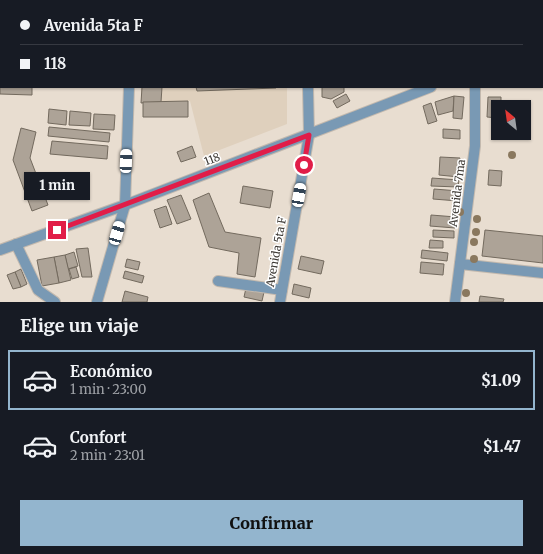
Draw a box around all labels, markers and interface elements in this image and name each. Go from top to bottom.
text: Avenida 5ta F [44,16,143,35]
text: 118 [44,54,66,73]
north arrow [491,100,531,140]
map controls [491,100,531,140]
car [120,149,132,173]
street label: 118 [202,149,222,168]
route start [295,156,313,174]
street label: Avenida 7ma [446,158,468,229]
callout: 1 min [24,172,90,200]
text: 1 min [39,177,75,194]
car [291,182,307,208]
street label: Avenida 5ta F [263,216,289,289]
car [108,220,126,246]
route end [48,221,66,239]
text: Elige un viaje [20,314,139,337]
icon: car [22,362,58,398]
text: Económico [70,362,152,381]
text: $1.09 [481,371,521,390]
text: 1 min · 23:00 [70,381,146,398]
icon: car [22,428,58,464]
text: Confort [70,428,127,447]
text: $1.47 [483,437,521,456]
text: 2 min · 23:01 [70,447,145,464]
button: Confirmar [20,500,523,546]

